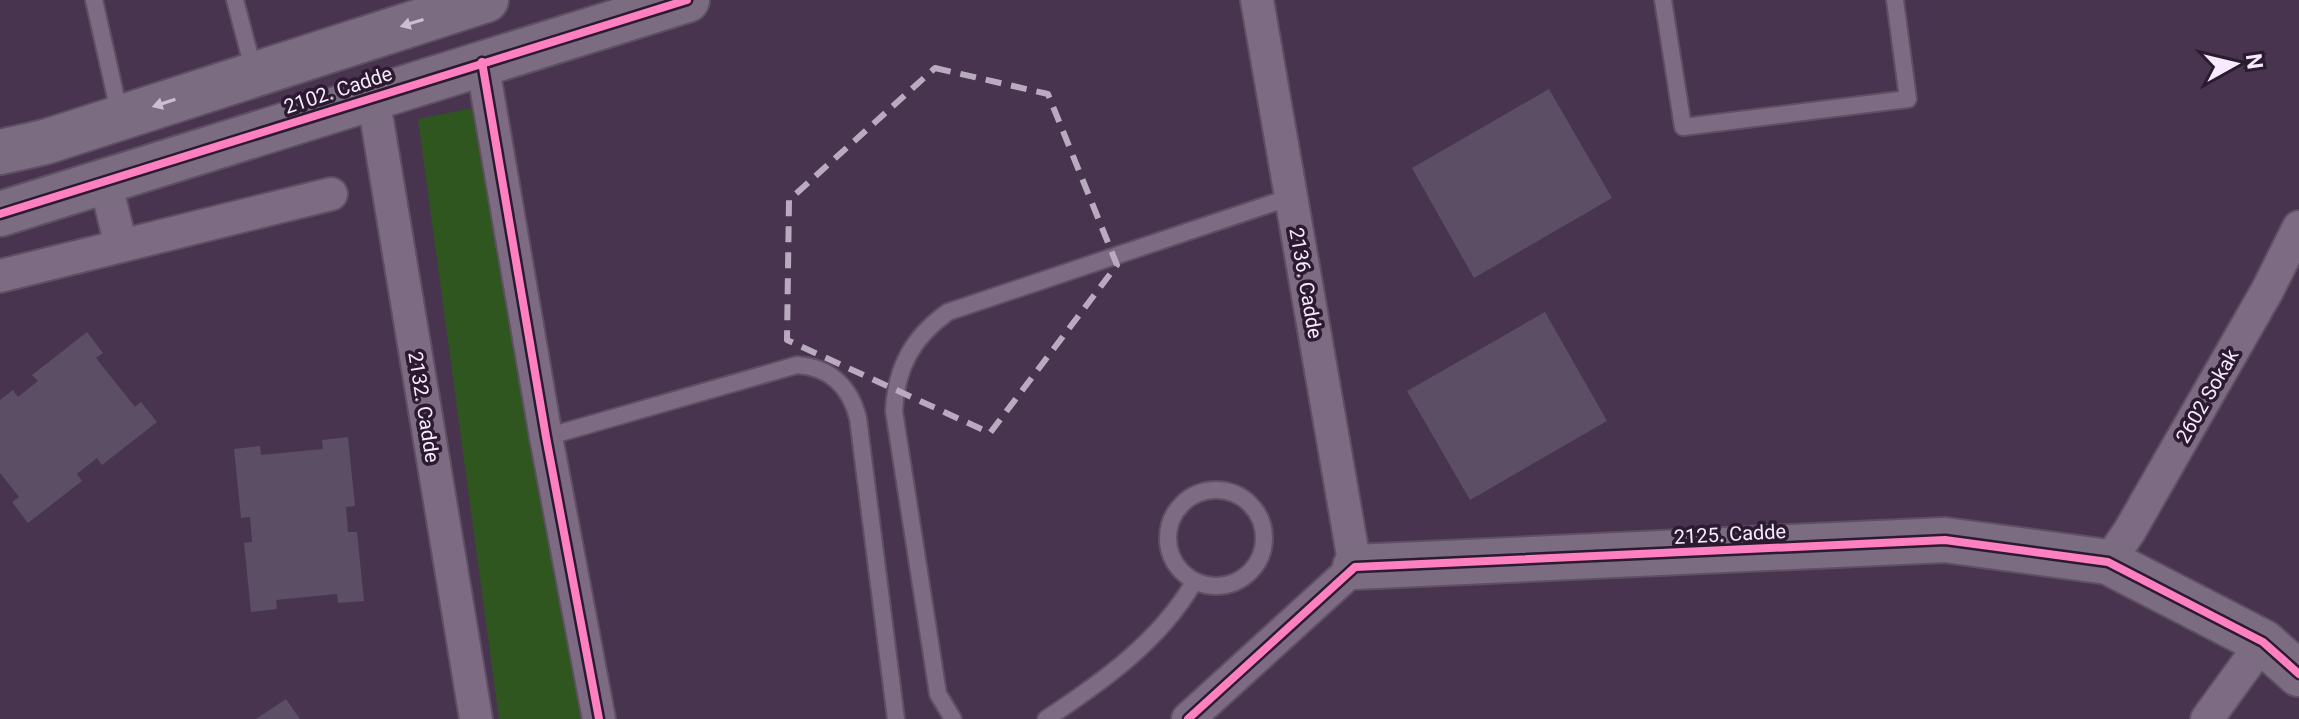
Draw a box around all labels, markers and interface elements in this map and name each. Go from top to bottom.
one-way arrow [400,17,424,30]
north arrow [2195,24,2275,104]
text: N [2241,52,2268,71]
street label: 2102. Cadde [281,61,395,119]
one-way arrow [152,97,176,109]
street label: 2136. Cadde [1284,226,1328,340]
street label: 2602 Sokak [2171,344,2244,447]
street label: 2132. Cadde [403,350,445,464]
street label: 2125. Cadde [1673,519,1787,549]

